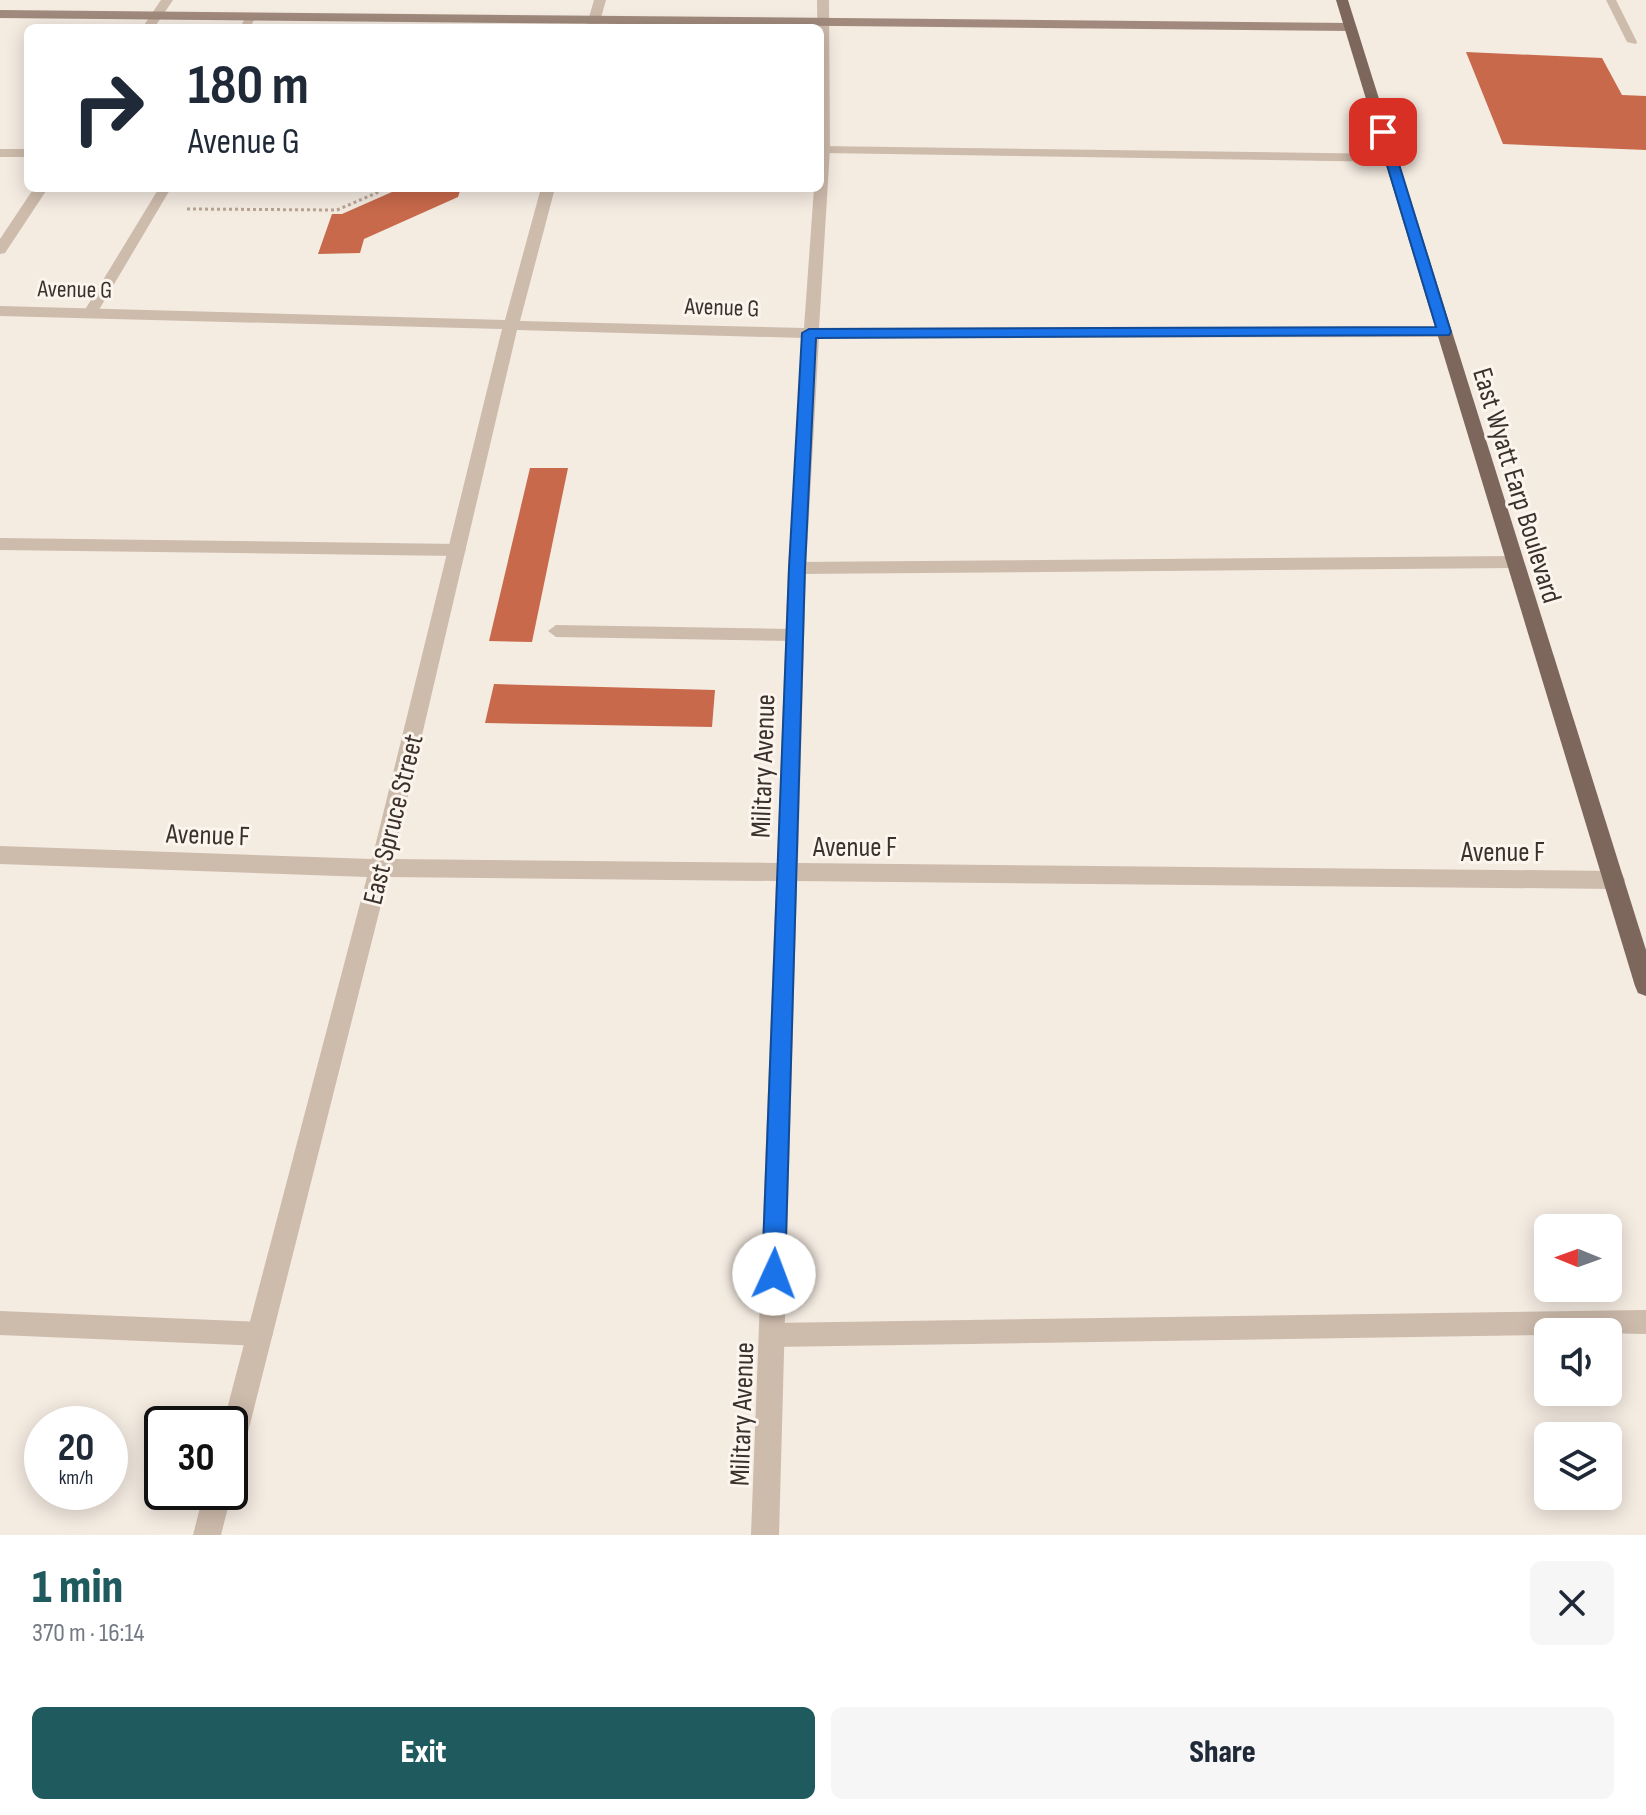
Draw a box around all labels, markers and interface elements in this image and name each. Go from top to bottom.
text: 180 m [188,53,309,120]
icon: right [56,56,160,160]
pin [1349,98,1417,166]
icon: arrive [1361,110,1405,154]
text: Avenue G [188,121,300,164]
street label: Avenue G [36,274,113,305]
street label: Avenue G [683,292,760,323]
street label: East Wyatt Earp Boulevard [1465,364,1568,607]
street label: Military Avenue [744,694,783,839]
street label: East Spruce Street [356,731,431,908]
street label: Avenue F [164,818,250,853]
street label: Avenue F [812,831,897,864]
street label: Avenue F [1460,836,1545,869]
north arrow [1534,1214,1622,1302]
map controls [1534,1214,1622,1510]
position arrow [732,1232,816,1316]
button: sound [1534,1318,1622,1406]
street label: Military Avenue [723,1342,762,1487]
speed limit sign: 30 [144,1406,248,1510]
button: layers [1534,1422,1622,1510]
text: 20 [58,1424,94,1472]
text: km/h [59,1466,93,1490]
text: 1 min [32,1559,123,1616]
button: close [1530,1561,1614,1645]
text: 370 m · 16:14 [32,1618,144,1649]
button: Exit [32,1707,815,1799]
button: Share [831,1707,1614,1799]

